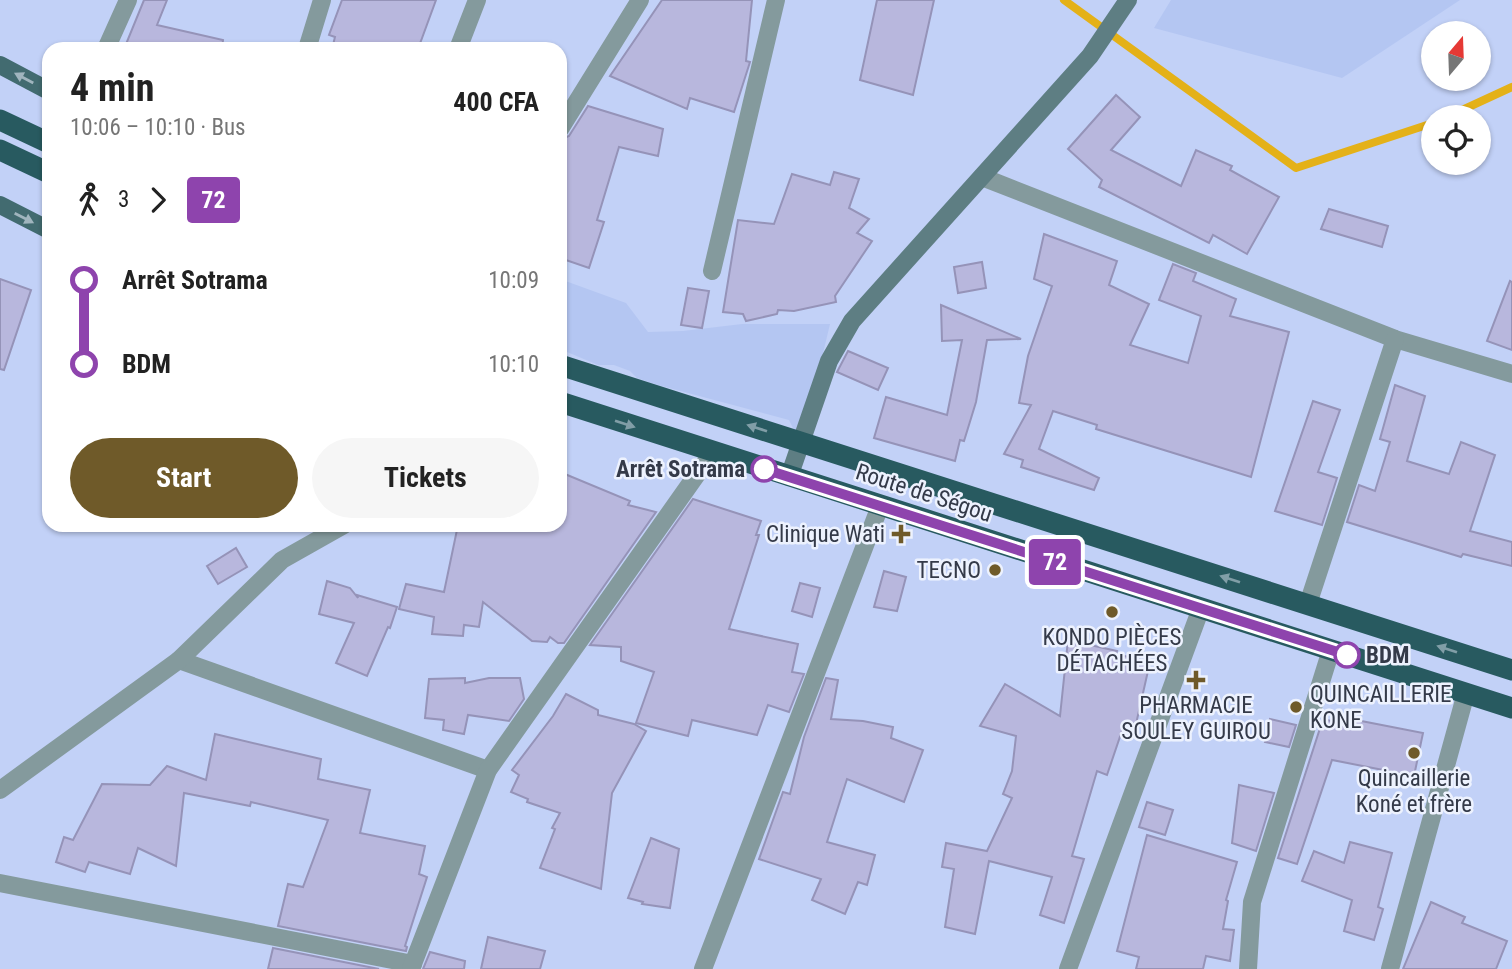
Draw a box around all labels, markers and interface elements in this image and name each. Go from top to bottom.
north arrow [1421,21,1491,91]
map controls [1421,21,1491,175]
text: 4 min [70,66,154,110]
one-way arrow [14,72,34,84]
text: 400 CFA [453,87,539,117]
button: locate [1421,105,1491,175]
text: 10:06 – 10:10 · Bus [70,114,246,141]
icon: walk [70,181,108,219]
icon: forward [139,181,177,219]
text: 3 [118,186,129,213]
text: 72 [201,186,226,214]
one-way arrow [15,212,34,224]
text: Arrêt Sotrama [122,265,268,295]
text: 10:09 [488,267,539,294]
text: BDM [122,349,171,379]
text: 10:10 [488,351,539,378]
one-way arrow [614,419,635,430]
one-way arrow [746,423,767,433]
button: Start [70,438,298,518]
button: Tickets [312,438,539,518]
place label: Arrêt Sotrama [616,456,745,483]
marker: Arrêt Sotrama [751,456,777,482]
street label: Route de Ségou [852,458,996,528]
place label: Clinique Wati [766,521,885,548]
marker: Clinique Wati [891,524,911,544]
line badge: 72 [1024,539,1086,585]
text: 72 [1043,548,1067,576]
place label: TECNO [916,557,981,584]
marker: TECNO [987,562,1003,578]
one-way arrow [1220,573,1241,584]
marker: KONDO PIÈCES DÉTACHÉES [1104,604,1120,620]
place label: KONDO PIÈCES DÉTACHÉES [1043,623,1181,677]
marker: BDM [1334,642,1360,668]
place label: BDM [1366,642,1409,669]
one-way arrow [1436,643,1457,654]
marker: PHARMACIE SOULEY GUIROU [1188,672,1204,688]
place label: QUINCAILLERIE KONE [1310,681,1452,734]
place label: PHARMACIE SOULEY GUIROU [1121,692,1271,745]
marker: QUINCAILLERIE KONE [1288,699,1304,715]
marker: Quincaillerie Koné et frère [1406,745,1422,761]
place label: Quincaillerie Koné et frère [1356,765,1472,818]

